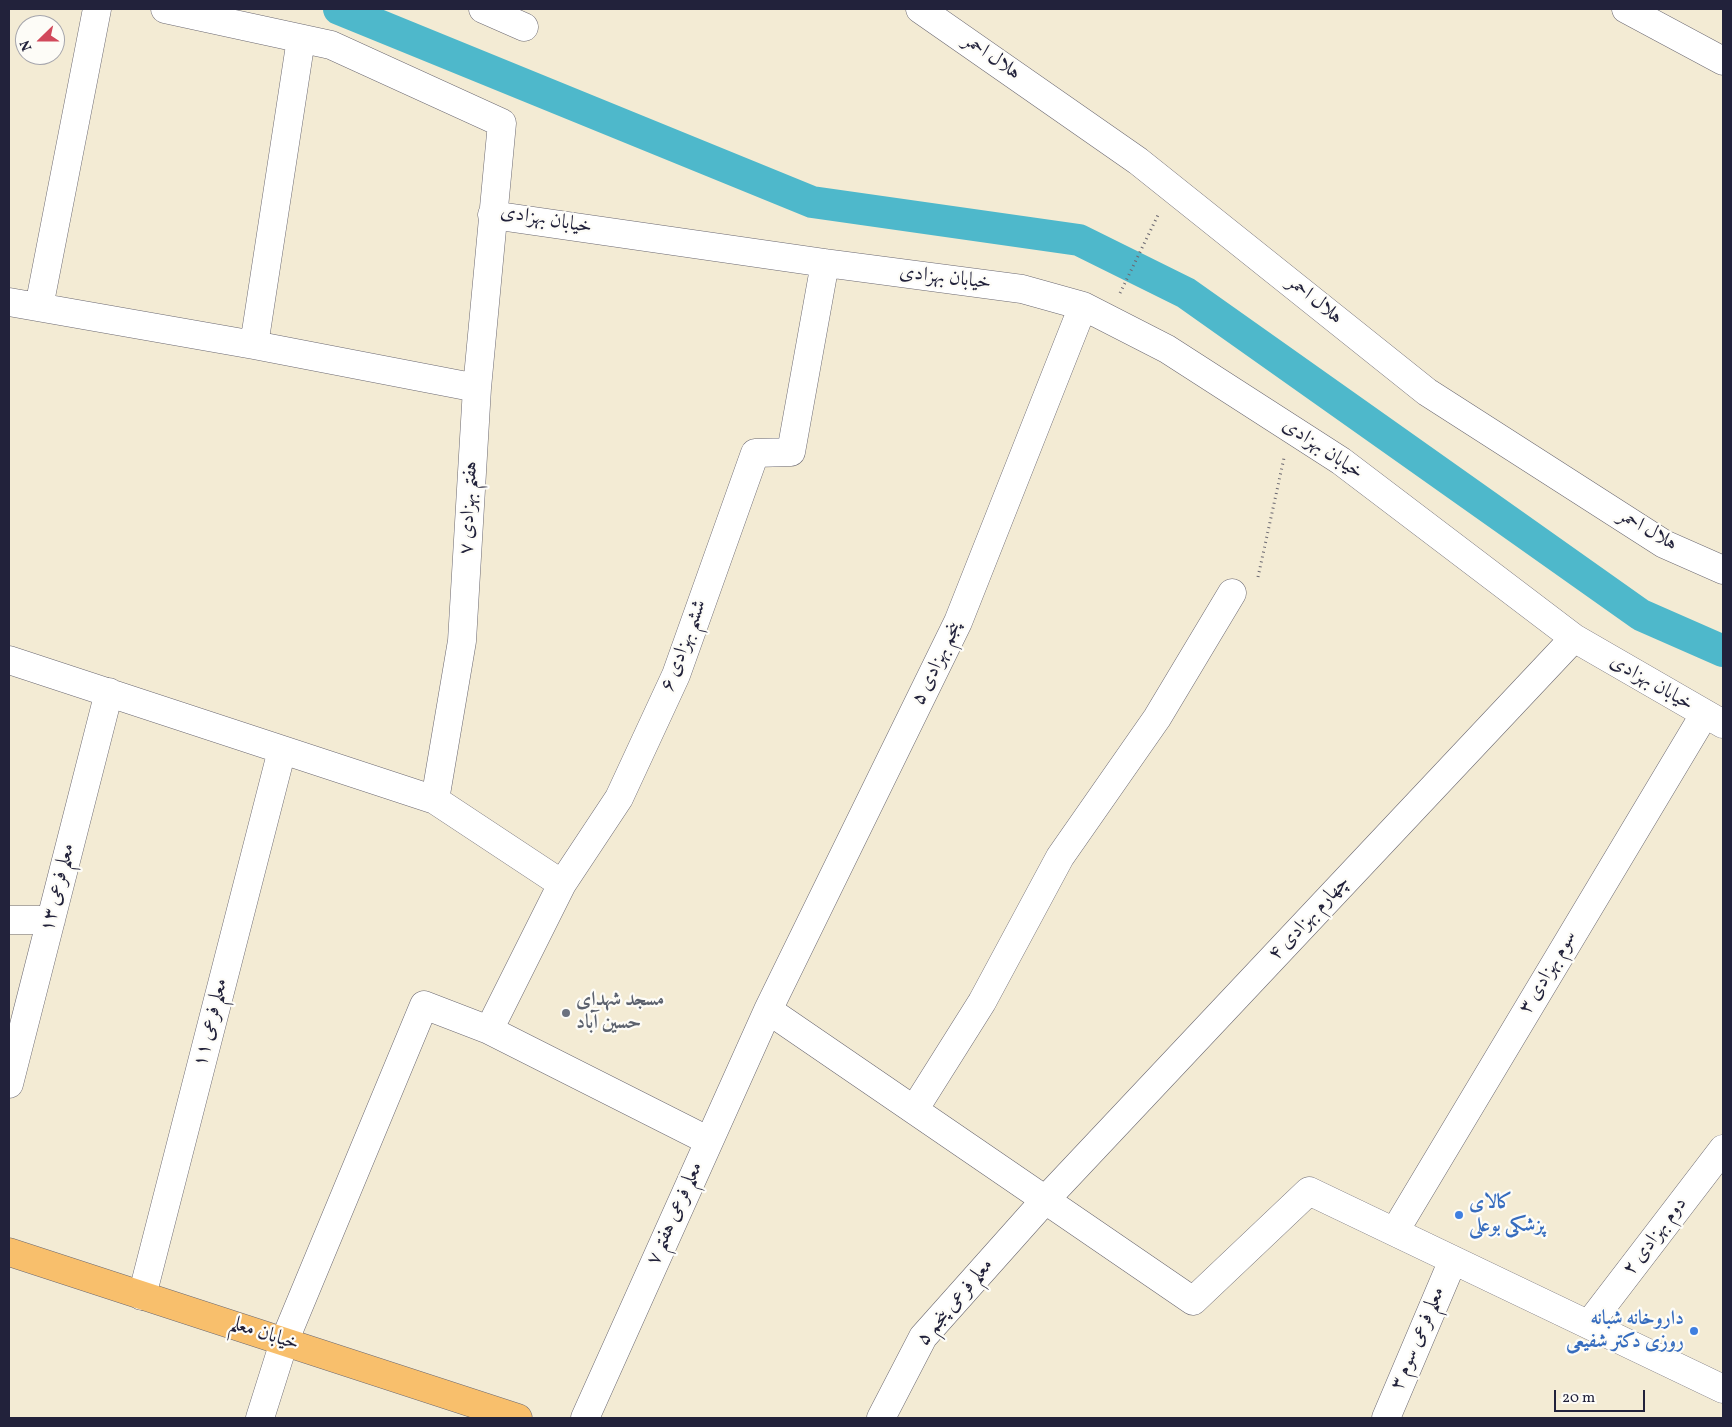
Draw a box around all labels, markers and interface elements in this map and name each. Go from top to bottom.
north arrow [15,15,65,65]
street label: هلال احمر [958,30,1024,86]
text: N [16,37,37,54]
street label: خیابان بهزادی [498,201,594,241]
street label: خیابان بهزادی [898,261,992,297]
street label: هلال احمر [1281,271,1347,331]
street label: خیابان بهزادی [1277,414,1367,486]
street label: هفتم بهزادی ۷ [456,461,484,555]
street label: هلال احمر [1613,504,1681,558]
street label: ششم بهزادی ۶ [657,597,713,695]
street label: پنجم بهزادی ۵ [908,618,968,710]
street label: خیابان بهزادی [1605,650,1697,718]
street label: معلم فرعی ۱۳ [36,841,82,935]
street label: چهارم بهزادی ۴ [1264,871,1356,967]
street label: سوم بهزادی ۳ [1515,927,1583,1019]
street label: معلم فرعی ۱۱ [189,976,235,1070]
place label: مسجد شهدای حسین آباد [576,989,664,1036]
marker: مسجد شهدای حسین آباد [560,1007,572,1019]
street label: معلم فرعی هفتم ۷ [643,1159,709,1269]
place label: کالای پزشکی بوعلی [1469,1192,1545,1239]
street label: دوم بهزادی ۲ [1619,1193,1693,1281]
marker: کالای پزشکی بوعلی [1453,1209,1465,1221]
street label: معلم فرعی پنجم ۵ [913,1254,999,1352]
street label: معلم فرعی سوم ۳ [1386,1284,1452,1394]
place label: داروخانه شبانه روزی دکتر شفیعی [1566,1308,1684,1355]
street label: خیابان معلم [226,1313,302,1357]
marker: داروخانه شبانه روزی دکتر شفیعی [1688,1325,1700,1337]
scale bar [1557,1380,1648,1412]
text: 20 m [1562,1388,1595,1409]

